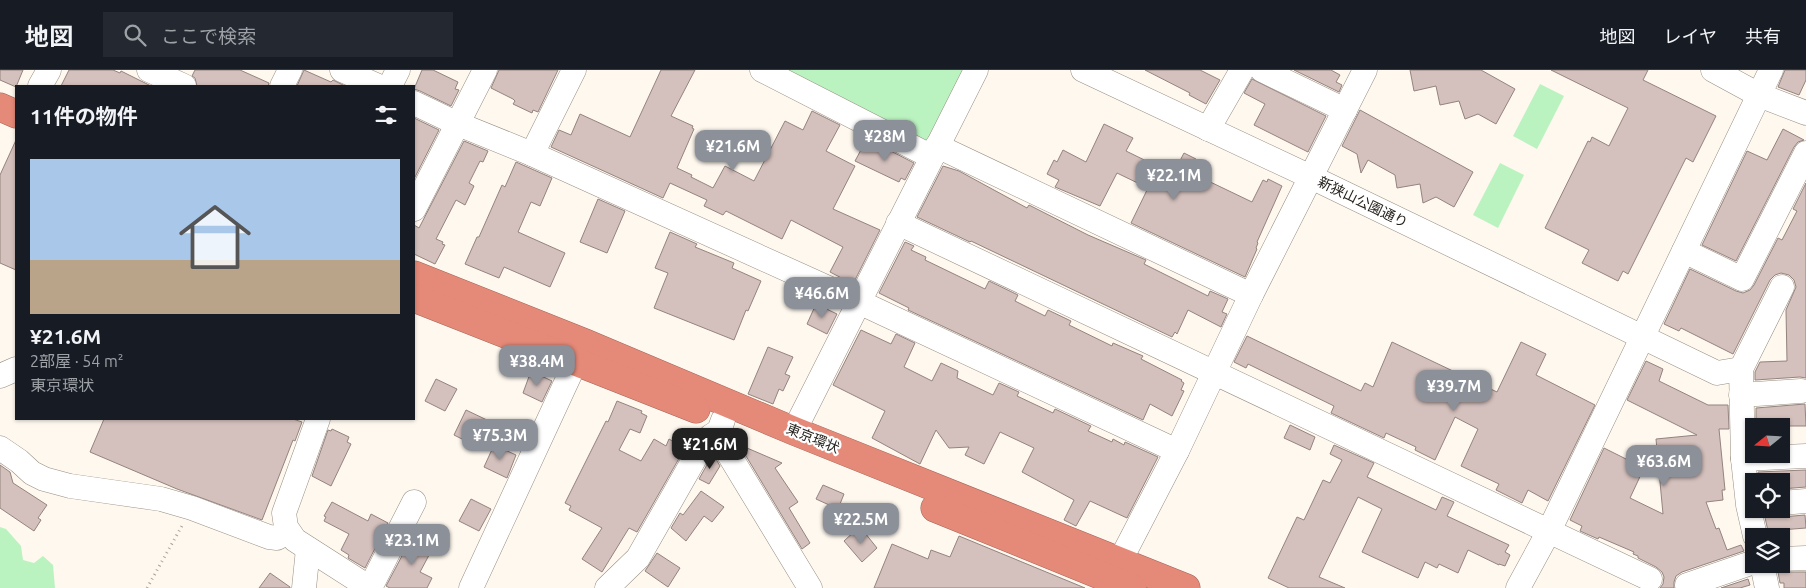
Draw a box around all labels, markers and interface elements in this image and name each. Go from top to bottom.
search box [103,12,453,57]
icon: search [121,21,149,49]
text: 地図 [25,23,73,50]
text: ここで検索 [161,25,256,47]
text: 地図 [1600,26,1636,46]
text: レイヤ [1664,26,1717,46]
text: 共有 [1745,26,1781,46]
icon: filters [372,101,400,129]
text: 11件の物件 [30,104,138,128]
pin: ¥28M [855,119,915,162]
text: ¥28M [864,127,906,145]
pin: ¥21.6M [692,129,774,172]
text: ¥21.6M [706,137,760,155]
pin: ¥22.1M [1133,158,1215,201]
text: ¥22.1M [1147,166,1201,184]
street label: 新狭山公園通り [1315,173,1411,231]
icon: home [170,192,260,282]
pin: ¥46.6M [781,276,863,319]
text: ¥46.6M [795,284,849,302]
text: ¥21.6M [30,324,101,348]
pin: ¥38.4M [496,344,578,387]
text: 2部屋 · 54 m² [30,352,124,370]
text: ¥38.4M [510,352,564,370]
pin: ¥39.7M [1413,370,1495,412]
text: 東京環状 [30,376,94,394]
text: ¥39.7M [1427,377,1481,395]
pin: ¥75.3M [459,418,541,461]
north arrow [1745,418,1790,462]
map controls [1745,418,1790,573]
street label: 東京環状 [784,420,842,456]
text: ¥75.3M [473,426,527,444]
pin: ¥21.6M [669,428,751,470]
text: ¥21.6M [683,435,737,453]
pin: ¥63.6M [1623,444,1705,487]
text: ¥63.6M [1637,452,1691,470]
button: locate [1745,473,1790,518]
pin: ¥22.5M [820,502,902,545]
text: ¥22.5M [834,510,888,528]
pin: ¥23.1M [371,524,453,566]
button: layers [1745,528,1790,573]
text: ¥23.1M [385,531,439,549]

